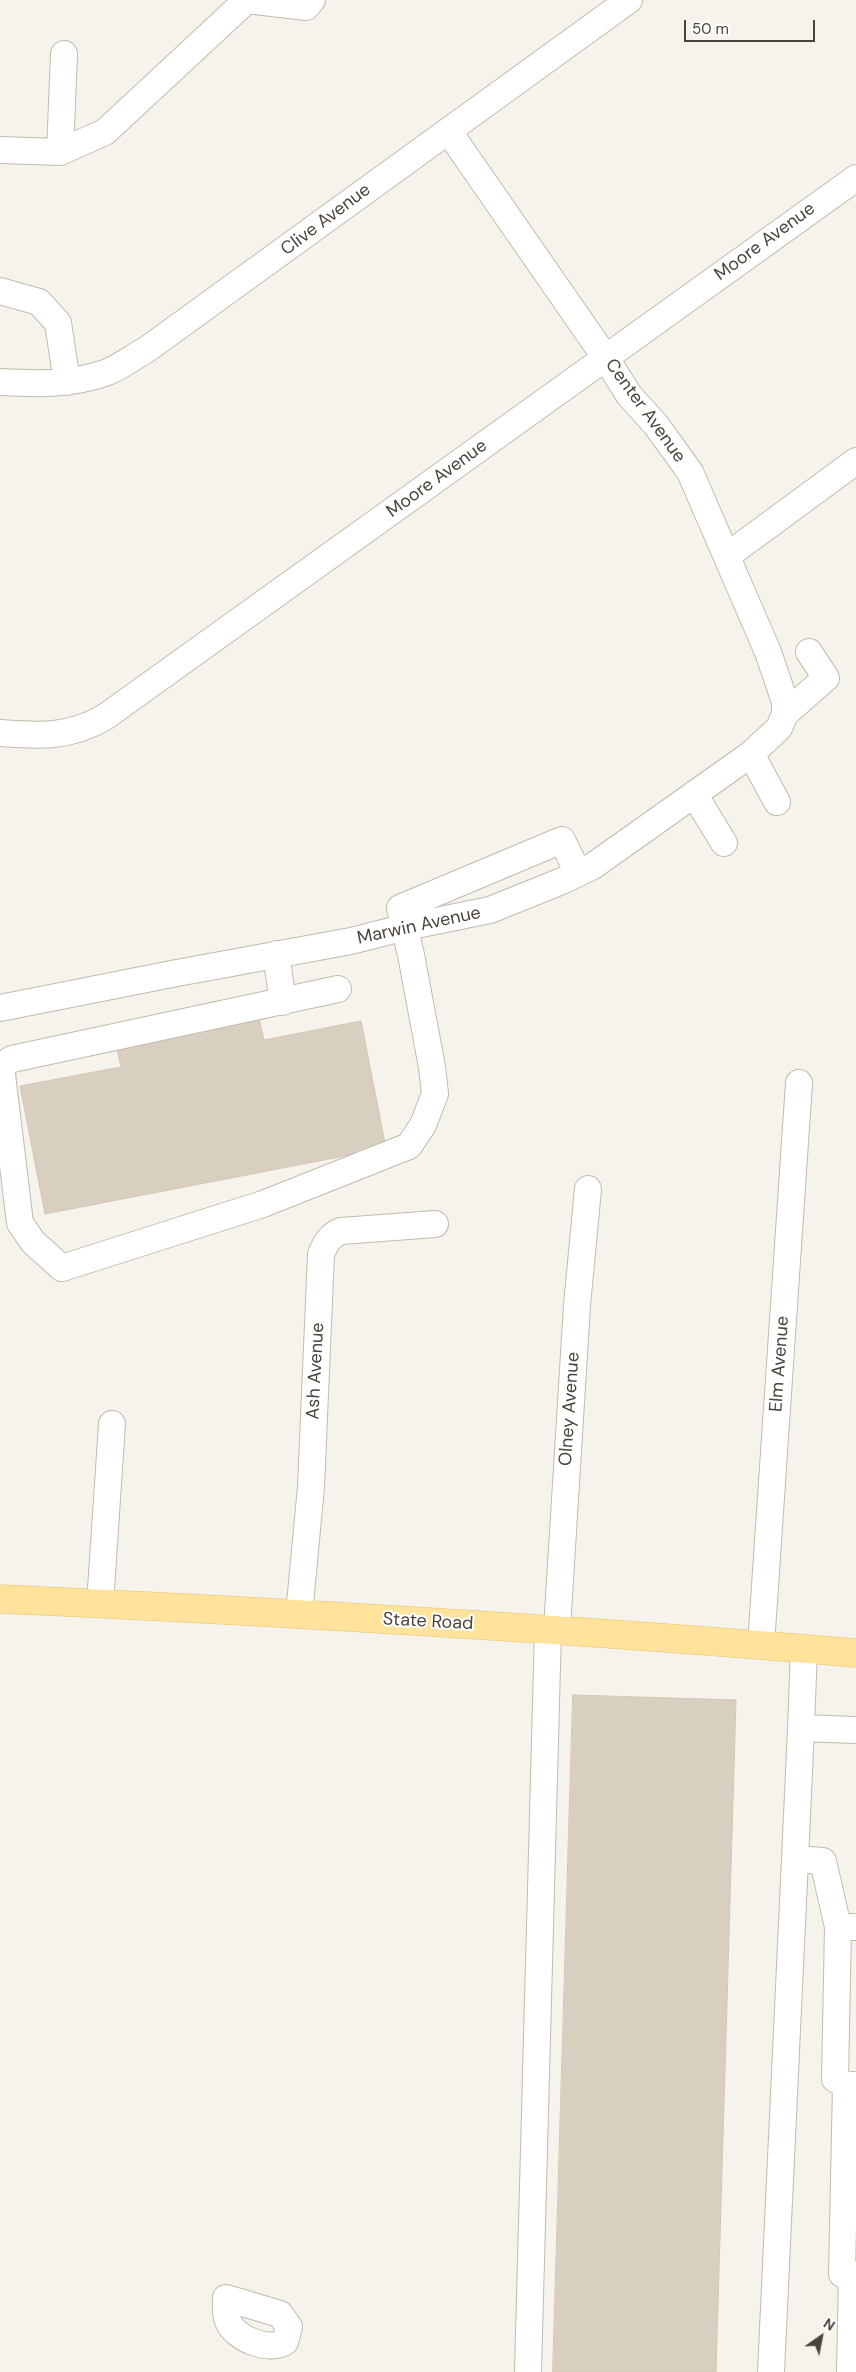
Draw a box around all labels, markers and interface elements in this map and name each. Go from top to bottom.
scale bar [686,10,817,42]
text: 50 m [692,19,729,39]
street label: Clive Avenue [277,179,375,261]
street label: Moore Avenue [711,198,819,286]
street label: Center Avenue [600,355,690,467]
street label: Moore Avenue [383,435,491,523]
street label: Marwin Avenue [355,902,483,950]
street label: Elm Avenue [766,1315,794,1413]
street label: Ash Avenue [303,1322,329,1420]
street label: Olney Avenue [555,1351,585,1467]
street label: State Road [382,1609,474,1635]
north arrow [796,2312,846,2362]
text: N [820,2314,838,2335]

